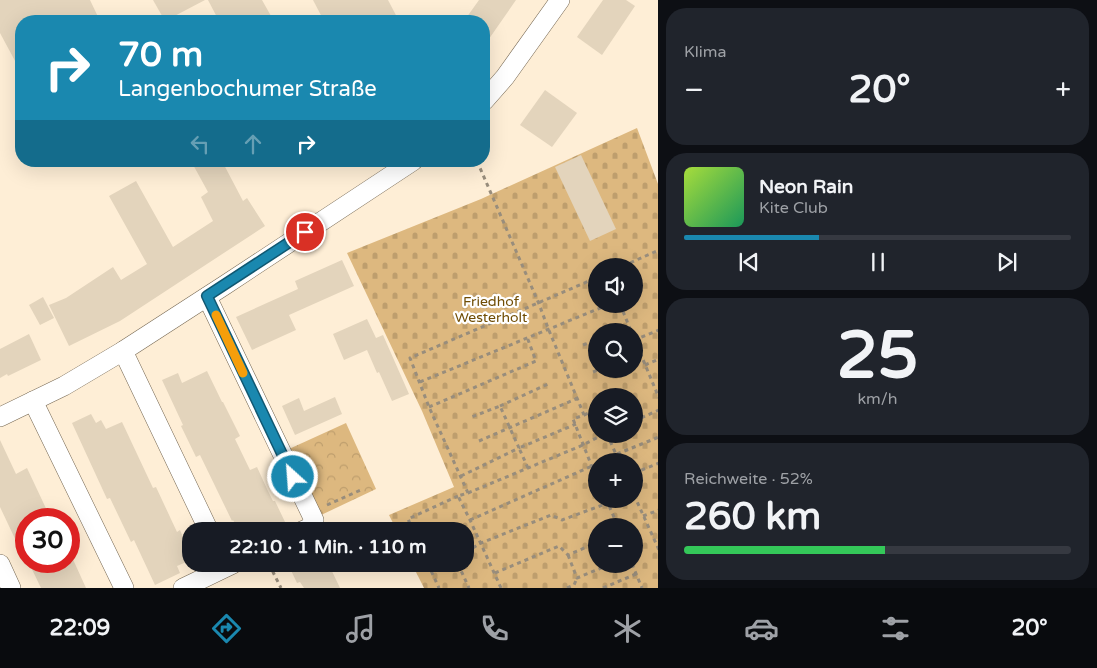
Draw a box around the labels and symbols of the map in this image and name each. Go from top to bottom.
pin [284,211,326,253]
park label: Friedhof Westerholt [455,293,528,326]
position arrow [266,450,318,502]
speed limit sign: 30 [15,508,80,573]

